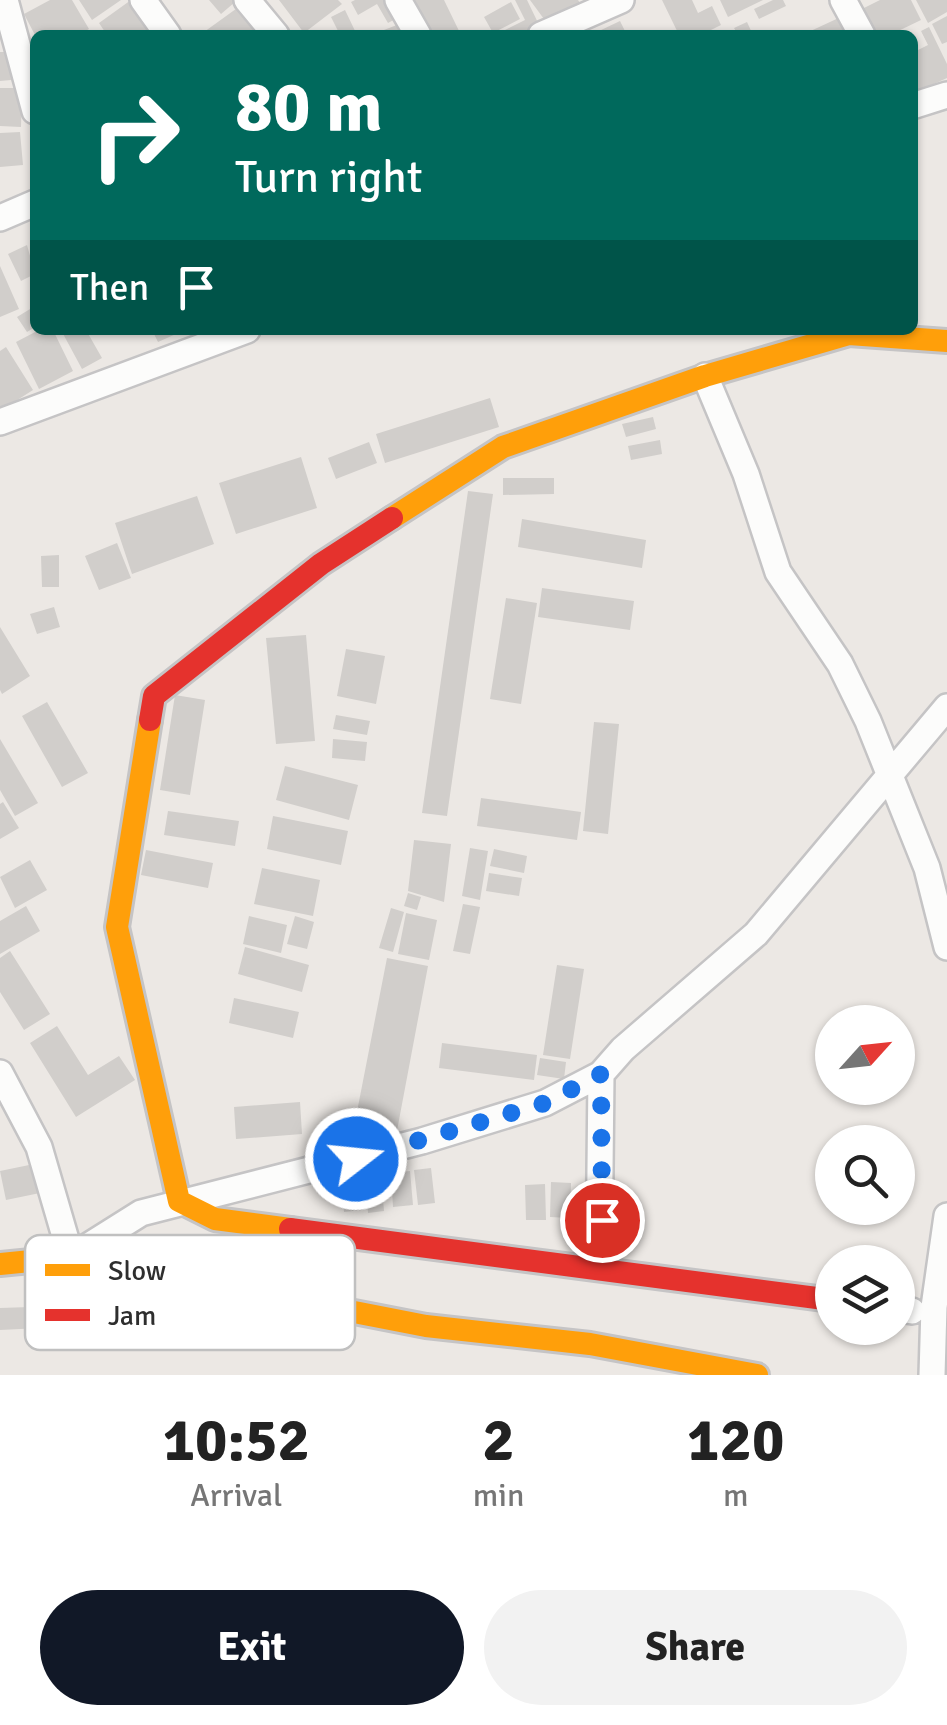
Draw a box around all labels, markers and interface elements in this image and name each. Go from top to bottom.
text: 80 m [235,64,383,150]
icon: right [70,70,200,200]
text: Turn right [235,150,423,205]
icon: arrive [169,260,224,315]
text: Then [70,264,149,311]
north arrow [815,1005,915,1105]
map controls [815,1005,915,1345]
position arrow [304,1107,408,1211]
button: search [815,1125,915,1225]
pin [560,1178,645,1263]
icon: arrive [575,1193,630,1248]
legend [25,1235,355,1350]
button: layers [815,1245,915,1345]
text: Slow [108,1254,166,1288]
text: Jam [108,1299,156,1333]
text: 10:52 [163,1404,310,1478]
text: 2 [482,1404,515,1478]
text: 120 [687,1404,784,1478]
text: Arrival [190,1476,282,1515]
text: min [473,1476,524,1515]
text: m [723,1476,748,1515]
button: Exit [40,1590,464,1705]
button: Share [484,1590,907,1705]

